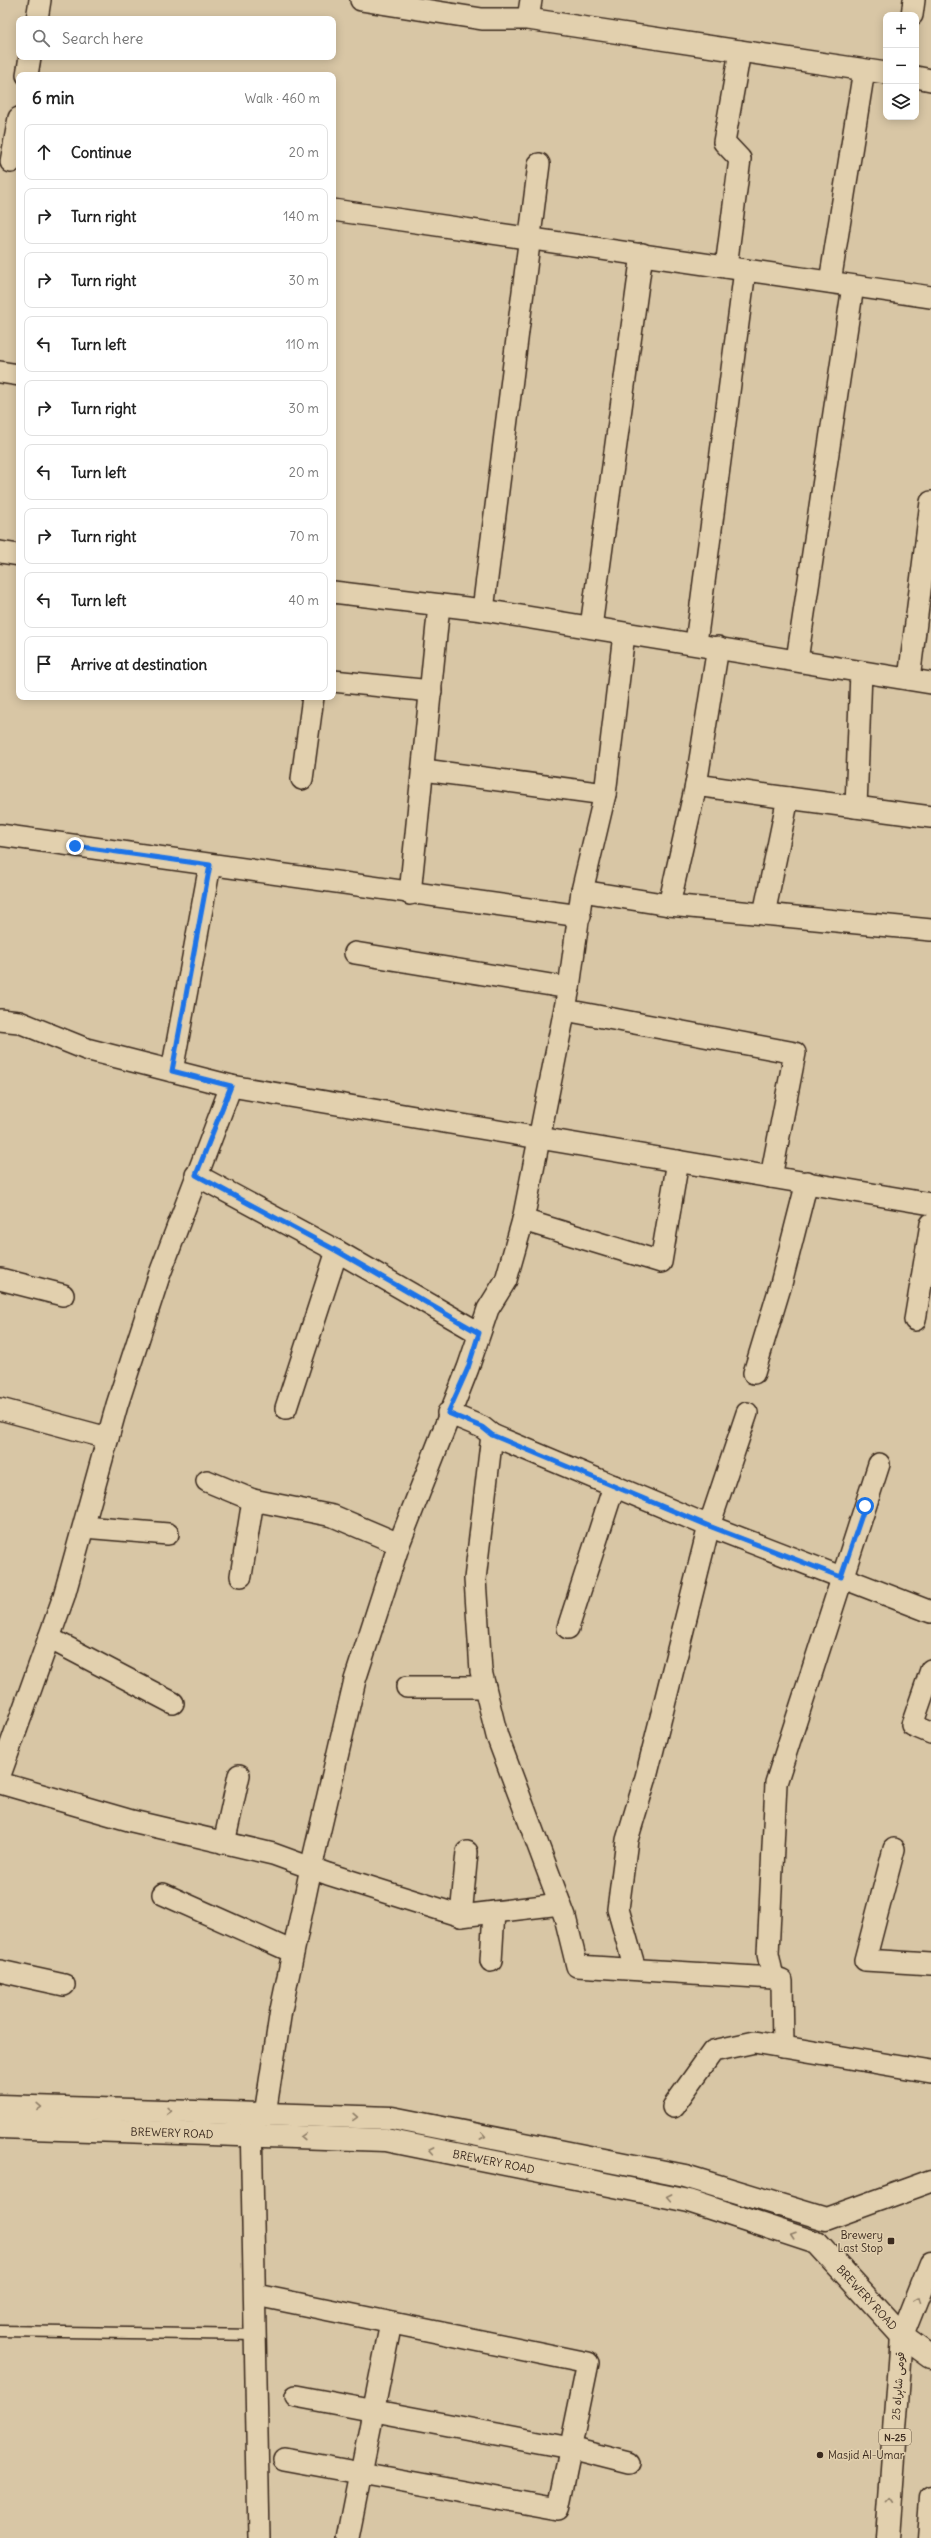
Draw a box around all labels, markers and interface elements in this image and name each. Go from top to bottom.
map controls [883,12,919,120]
button: + [883,12,919,48]
search box [16,16,336,60]
icon: search [30,27,52,49]
text: Search here [62,29,143,48]
button: − [883,48,919,84]
button: layers [883,84,919,120]
text: 6 min [32,87,74,109]
text: Walk · 460 m [245,90,320,107]
icon: ahead [33,141,55,163]
text: Continue [71,143,132,162]
text: 20 m [289,144,319,161]
icon: right [33,205,55,227]
text: Turn right [71,207,136,226]
text: 140 m [283,208,319,225]
icon: right [33,269,55,291]
text: Turn right [71,271,136,290]
text: 30 m [289,272,319,289]
icon: left [33,333,55,355]
text: Turn left [71,335,126,354]
text: 110 m [286,336,319,353]
icon: right [33,397,55,419]
text: Turn right [71,399,136,418]
text: 30 m [289,400,319,417]
icon: left [33,461,55,483]
text: Turn left [71,463,126,482]
text: 20 m [289,464,319,481]
icon: right [33,525,55,547]
text: Turn right [71,527,136,546]
text: 70 m [290,528,319,545]
icon: left [33,589,55,611]
text: Turn left [71,591,126,610]
text: 40 m [288,592,319,609]
icon: arrive [33,653,55,675]
text: Arrive at destination [71,655,207,674]
route end [66,837,84,855]
route start [856,1497,874,1515]
one-way arrow [36,2103,42,2111]
one-way arrow [166,2107,172,2115]
one-way arrow [352,2112,358,2121]
street label: BREWERY ROAD [130,2124,214,2141]
one-way arrow [480,2131,486,2140]
one-way arrow [300,2133,306,2142]
one-way arrow [429,2146,435,2154]
street label: BREWERY ROAD [451,2147,536,2177]
one-way arrow [666,2193,672,2201]
place label: Brewery Last Stop [837,2228,883,2255]
one-way arrow [790,2231,797,2240]
marker: Brewery Last Stop [886,2236,896,2246]
street label: BREWERY ROAD [834,2262,900,2333]
one-way arrow [912,2296,920,2303]
street label: قومی شاہراہ 25 [889,2351,909,2421]
road number: N-25 [879,2429,911,2445]
place label: Masjid Al-Umar [828,2448,905,2462]
marker: Masjid Al-Umar [815,2450,825,2460]
one-way arrow [885,2496,894,2502]

